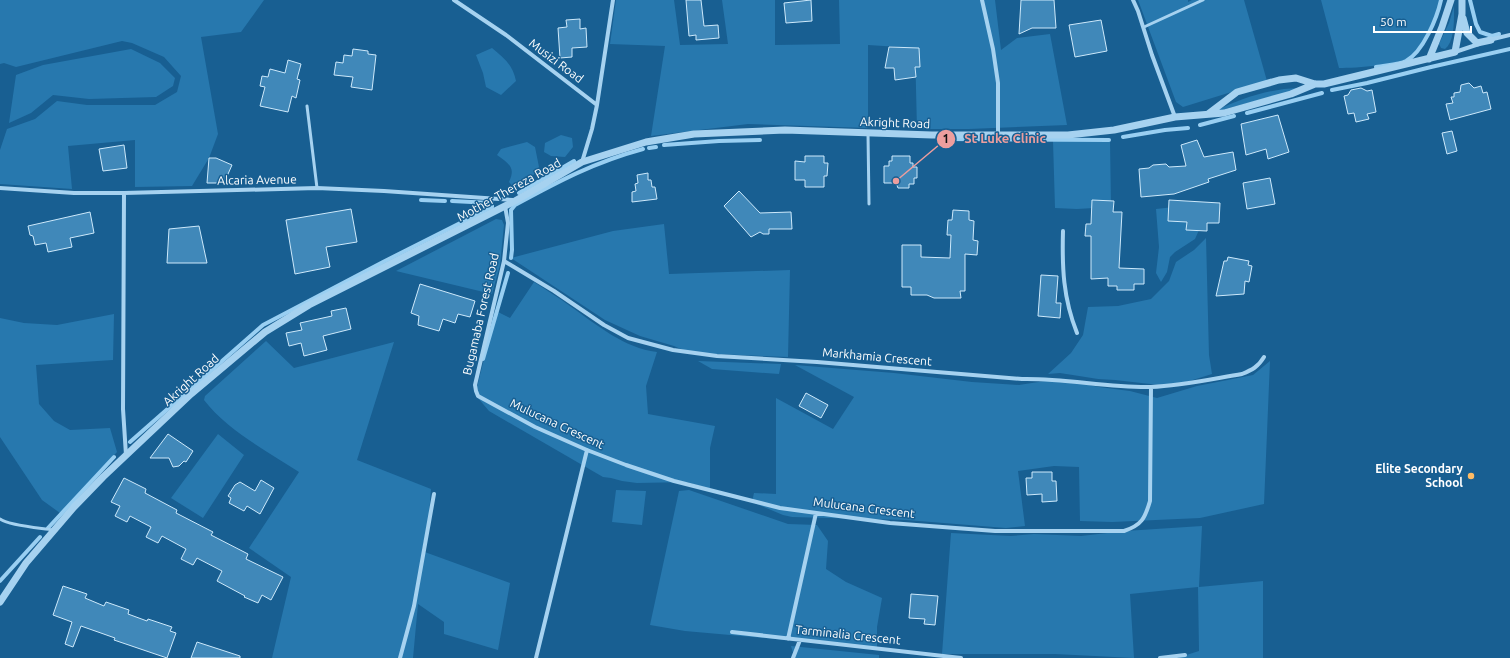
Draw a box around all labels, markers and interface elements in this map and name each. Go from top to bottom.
scale bar [1374,8,1471,34]
text: 50 m [1380,15,1407,28]
street label: Musizi Road [527,36,586,85]
street label: Akright Road [860,115,930,130]
callout: St Luke Clinic [936,126,1054,151]
text: St Luke Clinic [964,131,1046,145]
text: 1 [943,132,949,145]
street label: Mother Thereza Road [455,156,563,223]
street label: Alcaria Avenue [217,172,297,187]
street label: Bugamaba Forest Road [460,252,501,376]
street label: Markhamia Crescent [822,345,933,368]
street label: Akright Road [160,351,221,408]
street label: Mulucana Crescent [508,396,607,451]
place label: Elite Secondary School [1375,462,1464,489]
marker: Elite Secondary School [1466,471,1476,481]
street label: Mulucana Crescent [813,495,916,520]
street label: Tarminalia Crescent [795,623,902,647]

